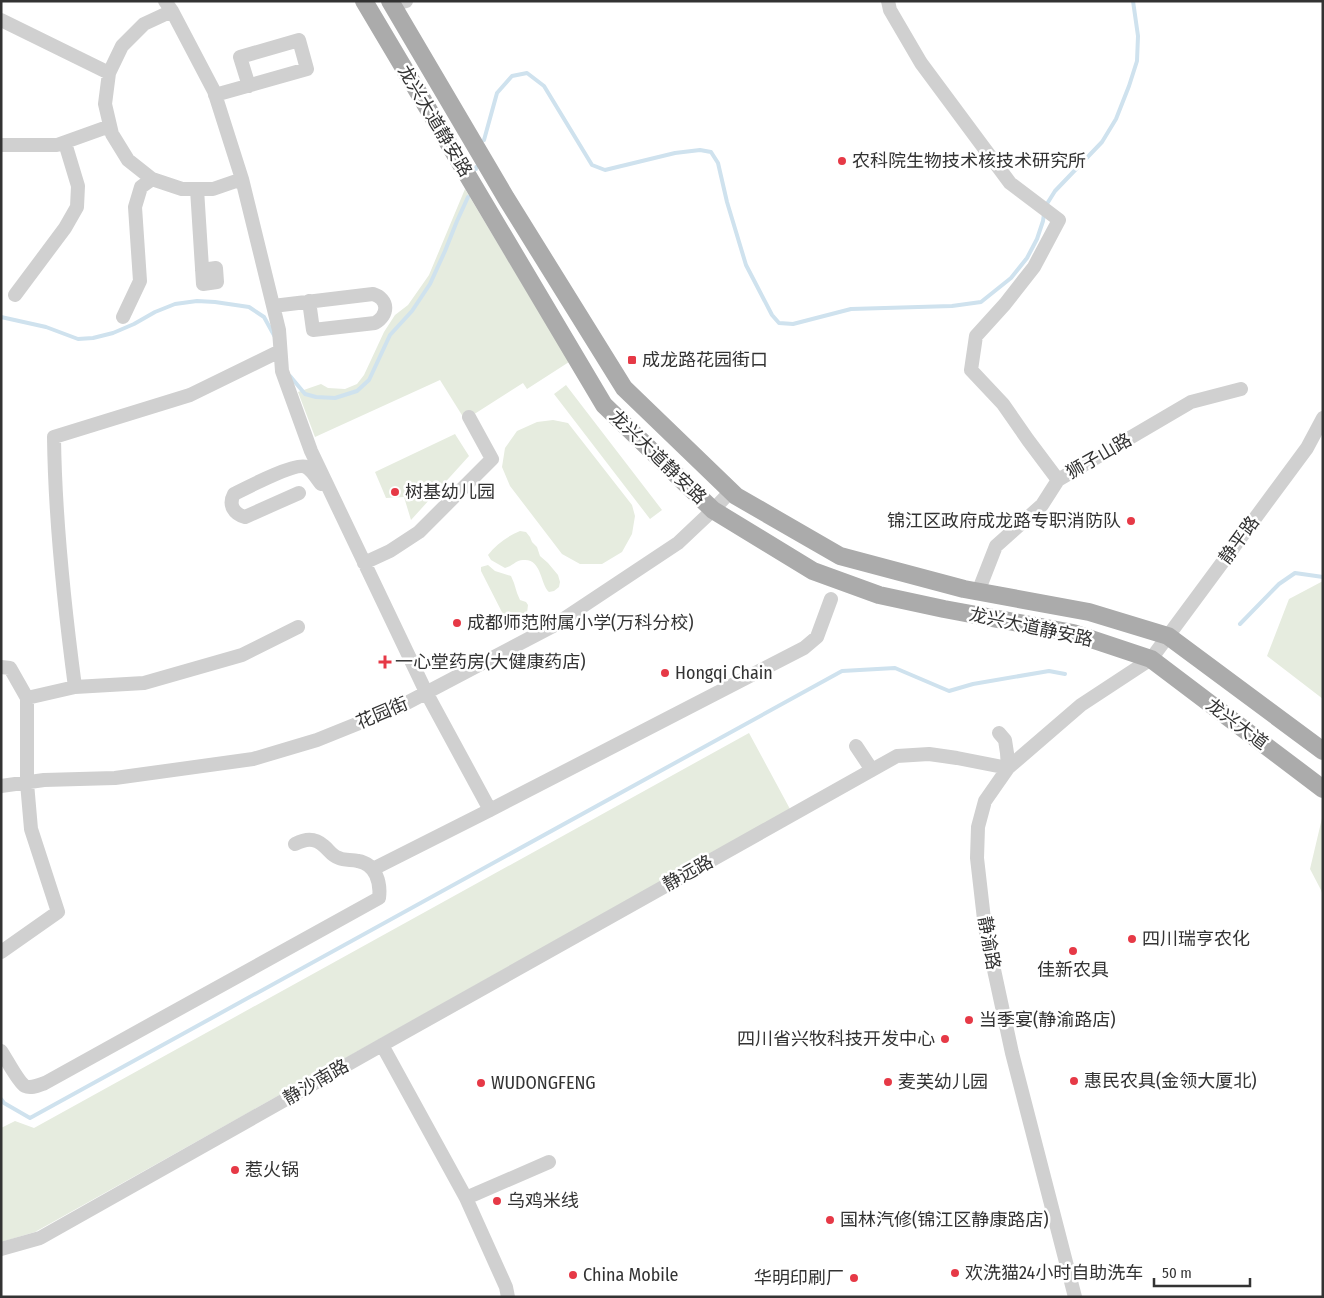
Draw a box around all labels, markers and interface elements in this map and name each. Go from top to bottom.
street label: 龙兴大道静安路 [393,61,477,181]
place label: 农科院生物技术核技术研究所 [852,150,1086,172]
marker: 农科院生物技术核技术研究所 [836,155,848,167]
place label: 成龙路花园街口 [642,349,768,371]
marker: 成龙路花园街口 [626,354,638,366]
street label: 龙兴大道静安路 [605,405,711,509]
street label: 狮子山路 [1062,428,1136,484]
place label: 树基幼儿园 [405,481,495,503]
marker: 树基幼儿园 [389,486,401,498]
place label: 锦江区政府成龙路专职消防队 [887,510,1121,532]
street label: 静平路 [1214,512,1264,568]
marker: 锦江区政府成龙路专职消防队 [1125,515,1137,527]
street label: 龙兴大道静安路 [967,603,1095,651]
place label: 成都师范附属小学(万科分校) [467,612,694,634]
marker: 成都师范附属小学(万科分校) [451,617,463,629]
place label: 一心堂药房(大健康药店) [395,651,586,673]
marker: 一心堂药房(大健康药店) [379,656,391,668]
place label: Hongqi Chain [675,662,773,684]
marker: Hongqi Chain [659,667,671,679]
street label: 花园街 [353,692,411,734]
street label: 龙兴大道 [1202,694,1272,754]
street label: 静远路 [659,850,717,896]
street label: 静渝路 [973,915,1005,971]
place label: 四川瑞亨农化 [1142,928,1250,950]
marker: 四川瑞亨农化 [1126,933,1138,945]
marker: 佳新农具 [1067,945,1079,957]
place label: 佳新农具 [1037,959,1109,981]
place label: 当季宴(静渝路店) [979,1009,1116,1031]
marker: 当季宴(静渝路店) [963,1014,975,1026]
place label: 四川省兴牧科技开发中心 [737,1028,935,1050]
marker: 四川省兴牧科技开发中心 [939,1033,951,1045]
street label: 静沙南路 [279,1054,353,1110]
place label: 惠民农具(金领大厦北) [1084,1070,1257,1092]
place label: 麦芙幼儿园 [898,1071,988,1093]
place label: WUDONGFENG [491,1072,596,1094]
marker: 惠民农具(金领大厦北) [1068,1075,1080,1087]
marker: 麦芙幼儿园 [882,1076,894,1088]
marker: WUDONGFENG [475,1077,487,1089]
place label: 惹火锅 [245,1159,299,1181]
marker: 惹火锅 [229,1164,241,1176]
place label: 乌鸡米线 [507,1190,579,1212]
marker: 乌鸡米线 [491,1195,503,1207]
place label: 国林汽修(锦江区静康路店) [840,1209,1049,1231]
marker: 国林汽修(锦江区静康路店) [824,1214,836,1226]
scale bar [1154,1256,1250,1288]
place label: 欢洗猫24小时自助洗车 [965,1262,1143,1284]
place label: China Mobile [583,1264,679,1286]
text: 50 m [1162,1264,1192,1282]
place label: 华明印刷厂 [754,1267,844,1289]
marker: 欢洗猫24小时自助洗车 [949,1267,961,1279]
marker: China Mobile [567,1269,579,1281]
marker: 华明印刷厂 [848,1272,860,1284]

